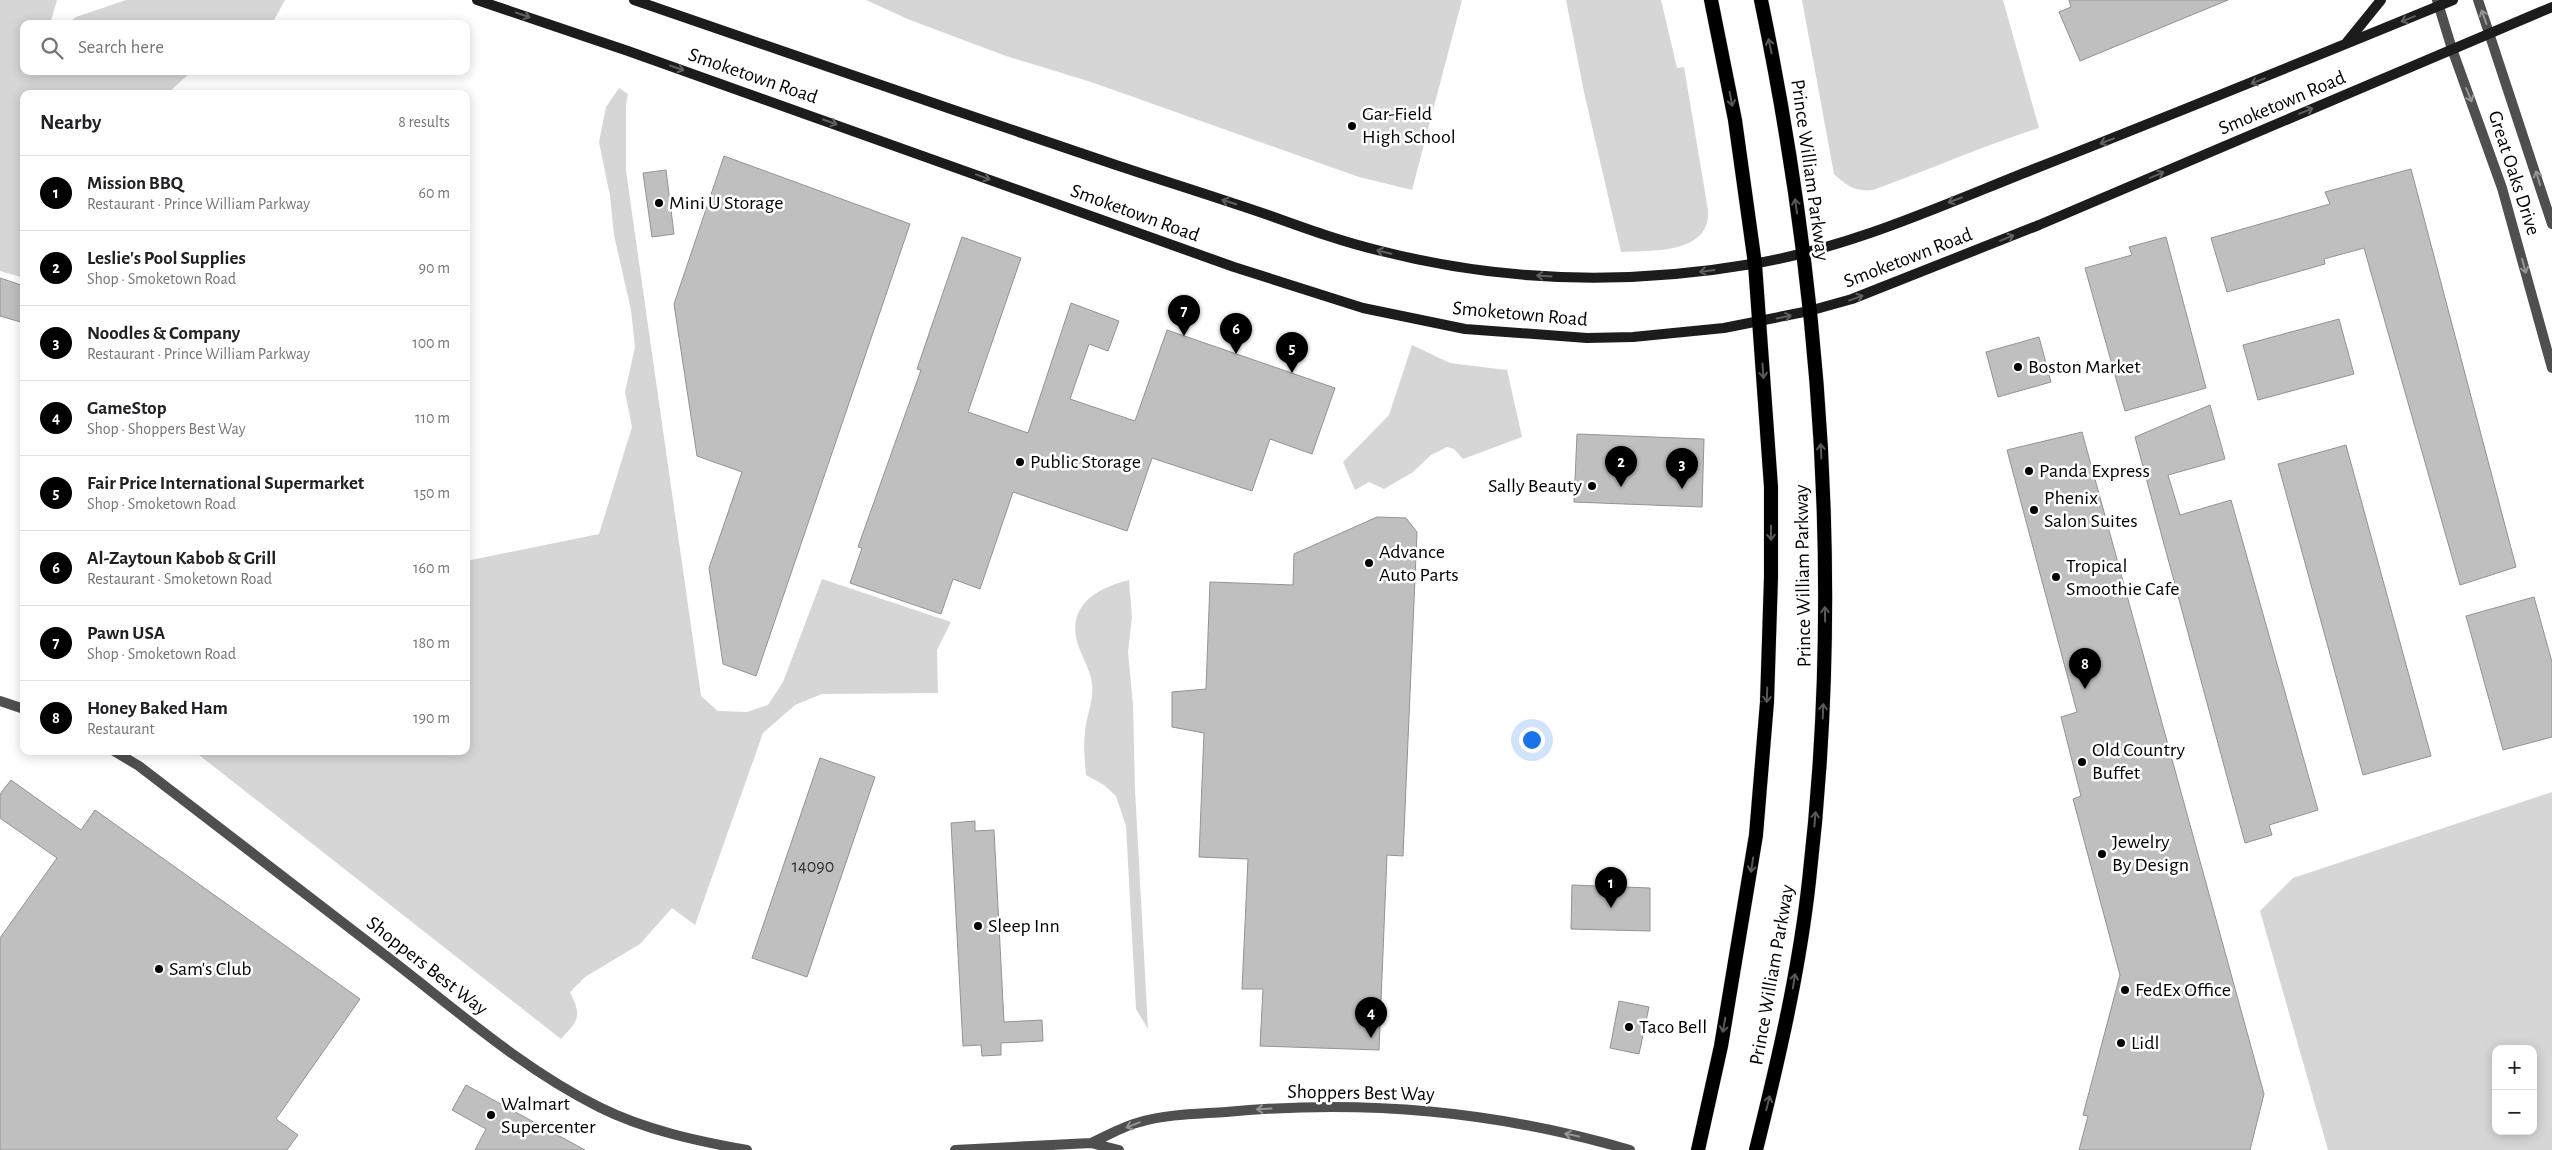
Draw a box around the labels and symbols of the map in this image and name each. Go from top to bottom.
one-way arrow [2478,9,2488,25]
one-way arrow [515,11,531,21]
one-way arrow [2401,14,2416,24]
one-way arrow [1765,38,1774,54]
street label: Smoketown Road [686,44,820,108]
one-way arrow [669,64,684,73]
street label: Smoketown Road [2216,67,2348,139]
one-way arrow [2251,76,2266,86]
street label: Prince William Parkway [1787,78,1833,262]
one-way arrow [2465,87,2474,102]
one-way arrow [1726,91,1736,107]
place label: Gar-Field High School [1362,104,1456,147]
one-way arrow [2298,106,2313,116]
street label: Great Oaks Drive [2484,108,2544,238]
one-way arrow [822,118,837,127]
marker: Gar-Field High School [1346,120,1358,132]
one-way arrow [2100,137,2115,146]
one-way arrow [2149,170,2164,180]
one-way arrow [2532,170,2542,186]
one-way arrow [975,173,990,182]
street label: Smoketown Road [1068,180,1202,246]
place label: Mini U Storage [669,193,784,213]
one-way arrow [1948,196,1963,205]
marker: Mini U Storage [653,197,665,209]
one-way arrow [1222,197,1238,207]
one-way arrow [1791,198,1801,214]
street label: Smoketown Road [1841,224,1975,292]
one-way arrow [1999,233,2014,242]
one-way arrow [1376,247,1392,256]
one-way arrow [2520,258,2529,274]
one-way arrow [1699,266,1715,276]
one-way arrow [1537,271,1553,280]
one-way arrow [1848,293,1863,302]
pin: 7 [1168,295,1200,336]
street label: Smoketown Road [1452,298,1588,330]
one-way arrow [1776,312,1792,321]
pin: 6 [1220,313,1252,354]
pin: 5 [1276,332,1308,373]
place label: Boston Market [2028,357,2141,377]
marker: Boston Market [2012,361,2024,373]
one-way arrow [1758,362,1768,378]
one-way arrow [1817,443,1826,459]
pin: 2 [1605,446,1637,487]
pin: 3 [1666,448,1698,489]
place label: Public Storage [1030,452,1141,472]
marker: Public Storage [1014,456,1026,468]
place label: Panda Express [2039,461,2150,481]
marker: Panda Express [2023,465,2035,477]
place label: Sally Beauty [1488,476,1582,496]
marker: Sally Beauty [1586,480,1598,492]
street label: Prince William Parkway [1791,484,1815,668]
place label: Phenix Salon Suites [2044,488,2138,531]
marker: Phenix Salon Suites [2028,504,2040,516]
one-way arrow [1766,524,1776,541]
place label: Advance Auto Parts [1379,542,1459,585]
place label: Tropical Smoothie Cafe [2066,556,2179,599]
marker: Advance Auto Parts [1363,557,1375,569]
marker: Tropical Smoothie Cafe [2050,571,2062,583]
one-way arrow [1821,606,1830,622]
pin: 8 [2069,648,2101,689]
one-way arrow [1762,687,1772,703]
one-way arrow [1818,703,1827,719]
your location [1519,727,1545,753]
place label: Old Country Buffet [2092,740,2186,783]
marker: Old Country Buffet [2076,756,2088,768]
one-way arrow [1810,812,1820,828]
place label: Jewelry By Design [2112,832,2189,875]
marker: Jewelry By Design [2096,848,2108,860]
one-way arrow [1746,857,1756,873]
house number: 14090 [792,858,834,876]
pin: 1 [1595,867,1627,908]
street label: Prince William Parkway [1746,883,1798,1067]
street label: Shoppers Best Way [363,913,492,1020]
place label: Sleep Inn [988,916,1060,936]
marker: Sleep Inn [972,920,984,932]
place label: Sam's Club [169,959,252,979]
marker: Sam's Club [153,963,165,975]
one-way arrow [1790,973,1800,989]
place label: FedEx Office [2135,980,2231,1000]
marker: FedEx Office [2119,984,2131,996]
pin: 4 [1355,997,1387,1038]
place label: Taco Bell [1639,1017,1707,1037]
one-way arrow [1719,1017,1729,1033]
marker: Taco Bell [1623,1021,1635,1033]
place label: Lidl [2131,1033,2159,1053]
marker: Lidl [2115,1037,2127,1049]
street label: Shoppers Best Way [1287,1082,1435,1104]
place label: Walmart Supercenter [501,1094,596,1137]
one-way arrow [1763,1095,1773,1111]
one-way arrow [1256,1104,1272,1113]
marker: Walmart Supercenter [485,1109,497,1121]
one-way arrow [1126,1120,1141,1130]
one-way arrow [1565,1130,1581,1139]

